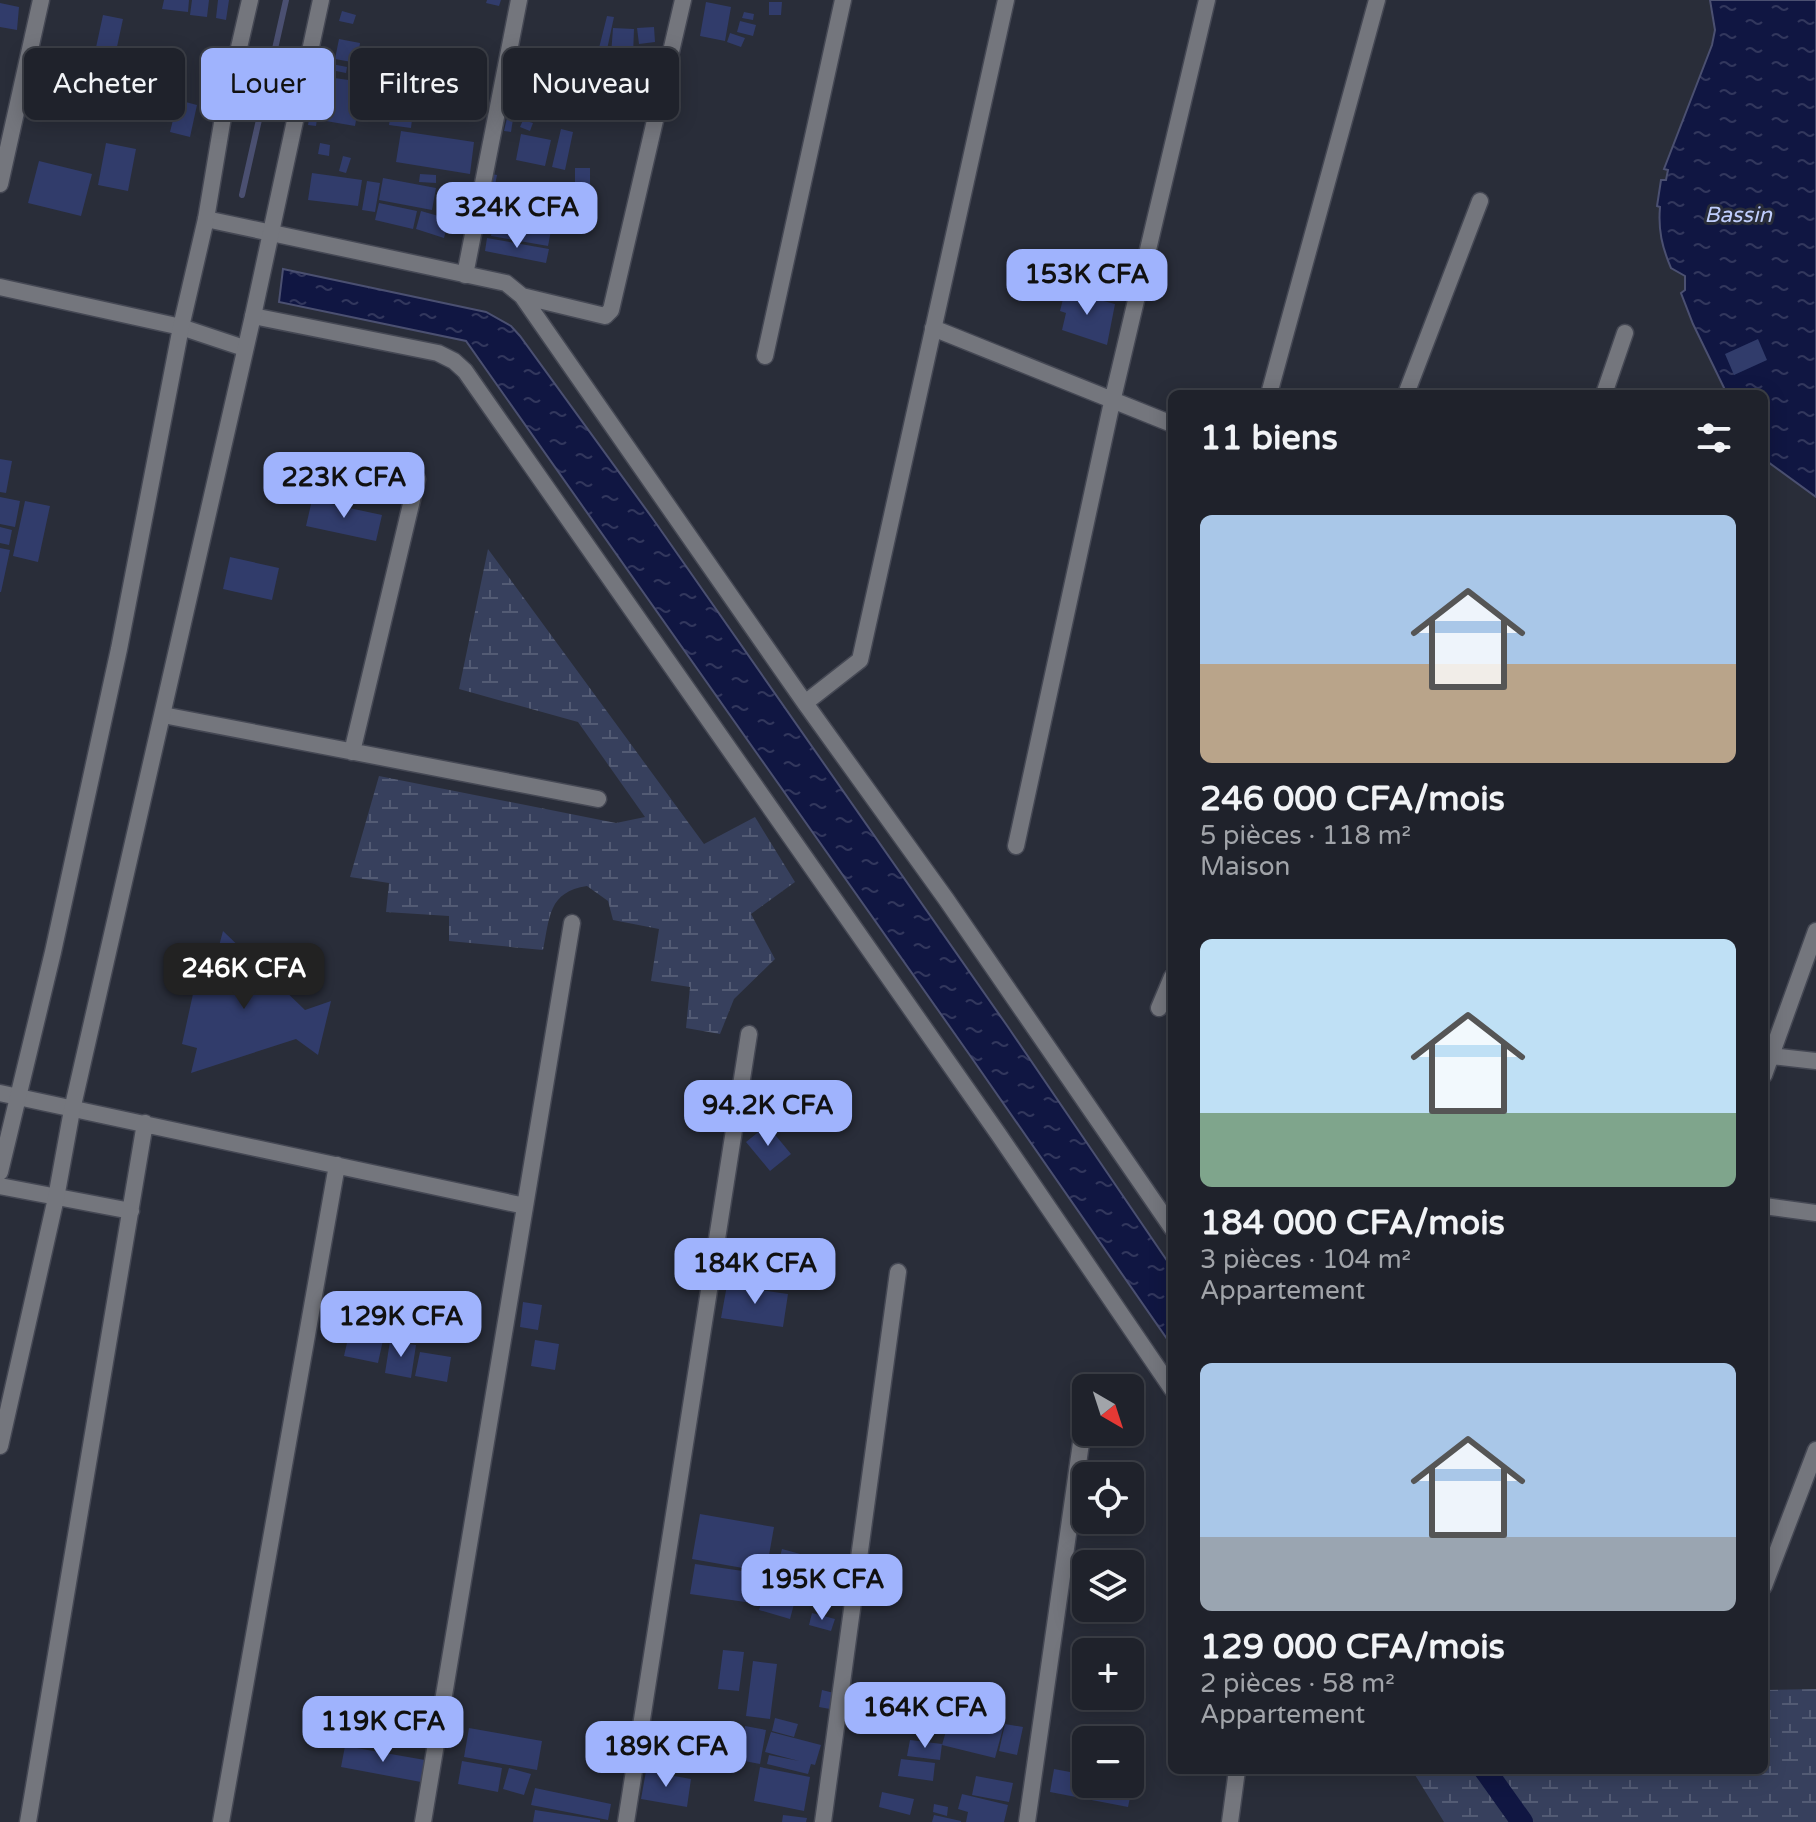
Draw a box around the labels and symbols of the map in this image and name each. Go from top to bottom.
pin: 324K CFA [434,182,600,250]
water label: Bassin [1704,202,1772,228]
pin: 153K CFA [1004,249,1170,317]
pin: 223K CFA [261,452,427,520]
pin: 246K CFA [161,943,327,1011]
pin: 94.2K CFA [676,1080,860,1148]
pin: 184K CFA [672,1238,838,1306]
pin: 129K CFA [318,1291,484,1359]
north arrow [1072,1374,1144,1446]
pin: 195K CFA [739,1554,905,1622]
pin: 164K CFA [842,1682,1008,1750]
pin: 119K CFA [300,1696,466,1764]
pin: 189K CFA [583,1721,749,1789]

